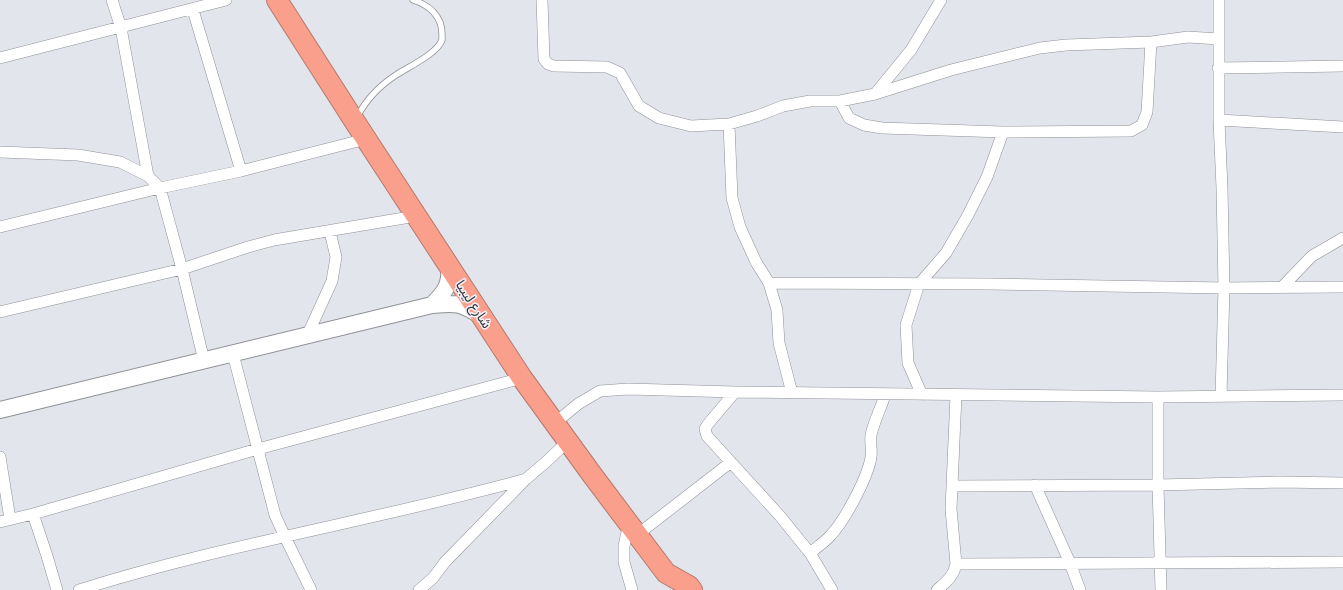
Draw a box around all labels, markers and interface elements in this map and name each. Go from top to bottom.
street label: شارع ليبيا [450,276,496,333]

